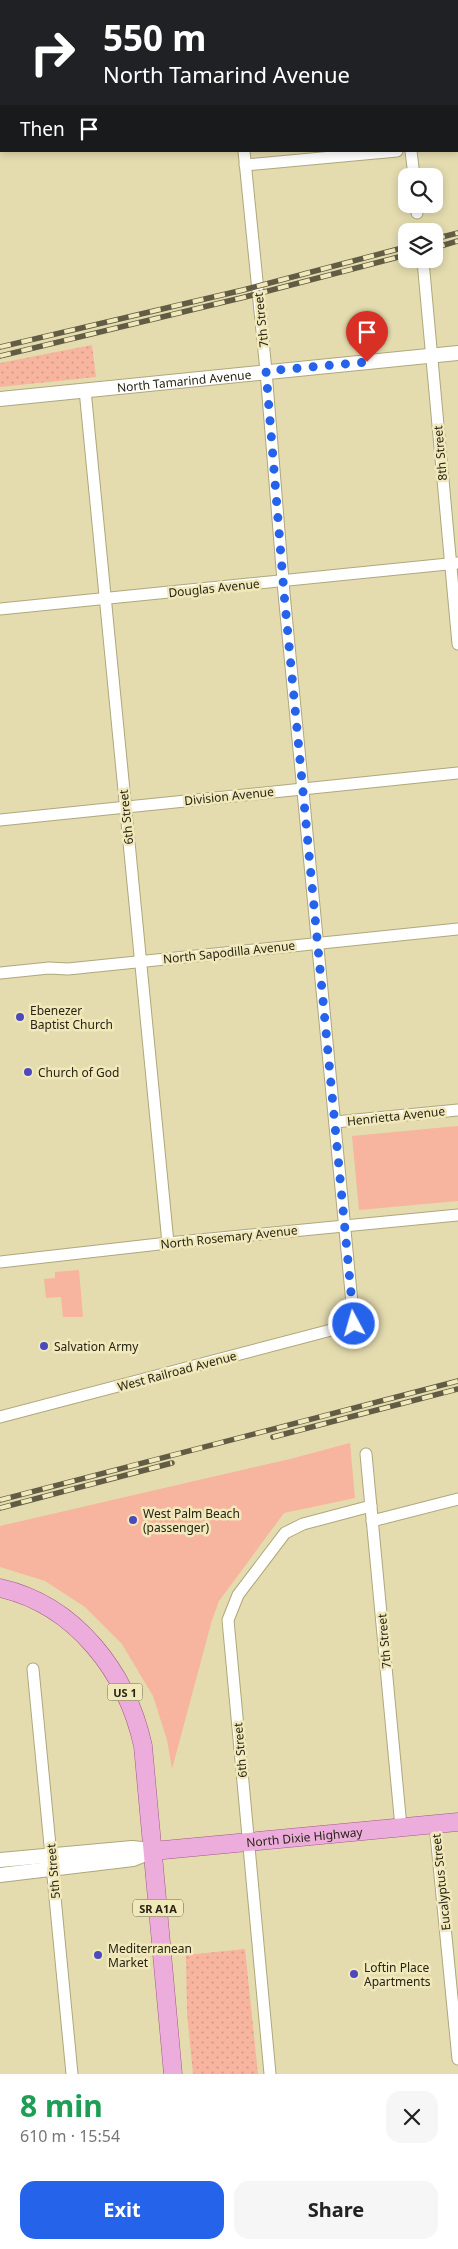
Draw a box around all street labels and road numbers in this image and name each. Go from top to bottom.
street label: 7th Street [250,291,272,348]
street label: North Tamarind Avenue [116,365,252,396]
street label: 8th Street [429,424,451,481]
street label: Douglas Avenue [168,575,261,601]
street label: Division Avenue [183,783,275,809]
street label: 6th Street [115,788,137,845]
street label: North Sapodilla Avenue [162,937,296,967]
street label: Henrietta Avenue [346,1102,446,1130]
street label: North Rosemary Avenue [160,1221,299,1253]
street label: West Railroad Avenue [116,1347,239,1395]
street label: 7th Street [373,1612,395,1669]
road number: US 1 [108,1684,142,1700]
street label: 6th Street [229,1721,251,1778]
street label: North Dixie Highway [245,1823,364,1851]
street label: Eucalyptus Street [427,1832,455,1931]
street label: 5th Street [42,1842,64,1899]
road number: SR A1A [133,1900,183,1916]

